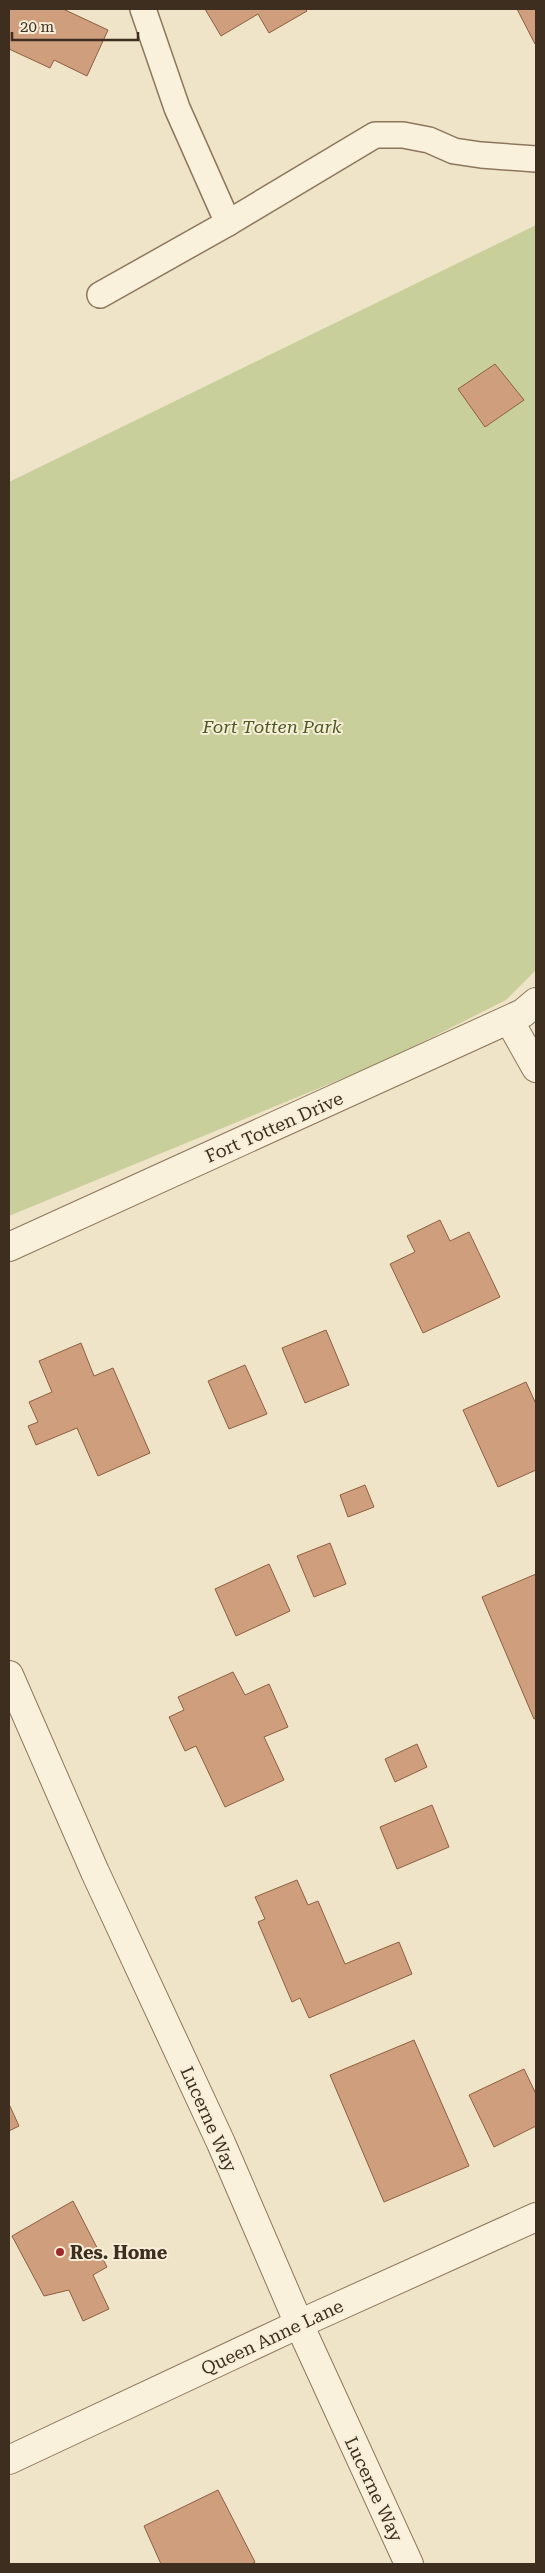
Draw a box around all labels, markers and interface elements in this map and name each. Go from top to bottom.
scale bar [12,10,139,42]
text: 20 m [20,18,55,36]
park label: Fort Totten Park [202,716,342,737]
street label: Fort Totten Drive [202,1087,346,1167]
street label: Lucerne Way [176,2063,242,2175]
place label: Res. Home [70,2242,168,2263]
marker: Res. Home [54,2246,66,2258]
street label: Queen Anne Lane [198,2295,346,2379]
street label: Lucerne Way [341,2433,408,2545]

